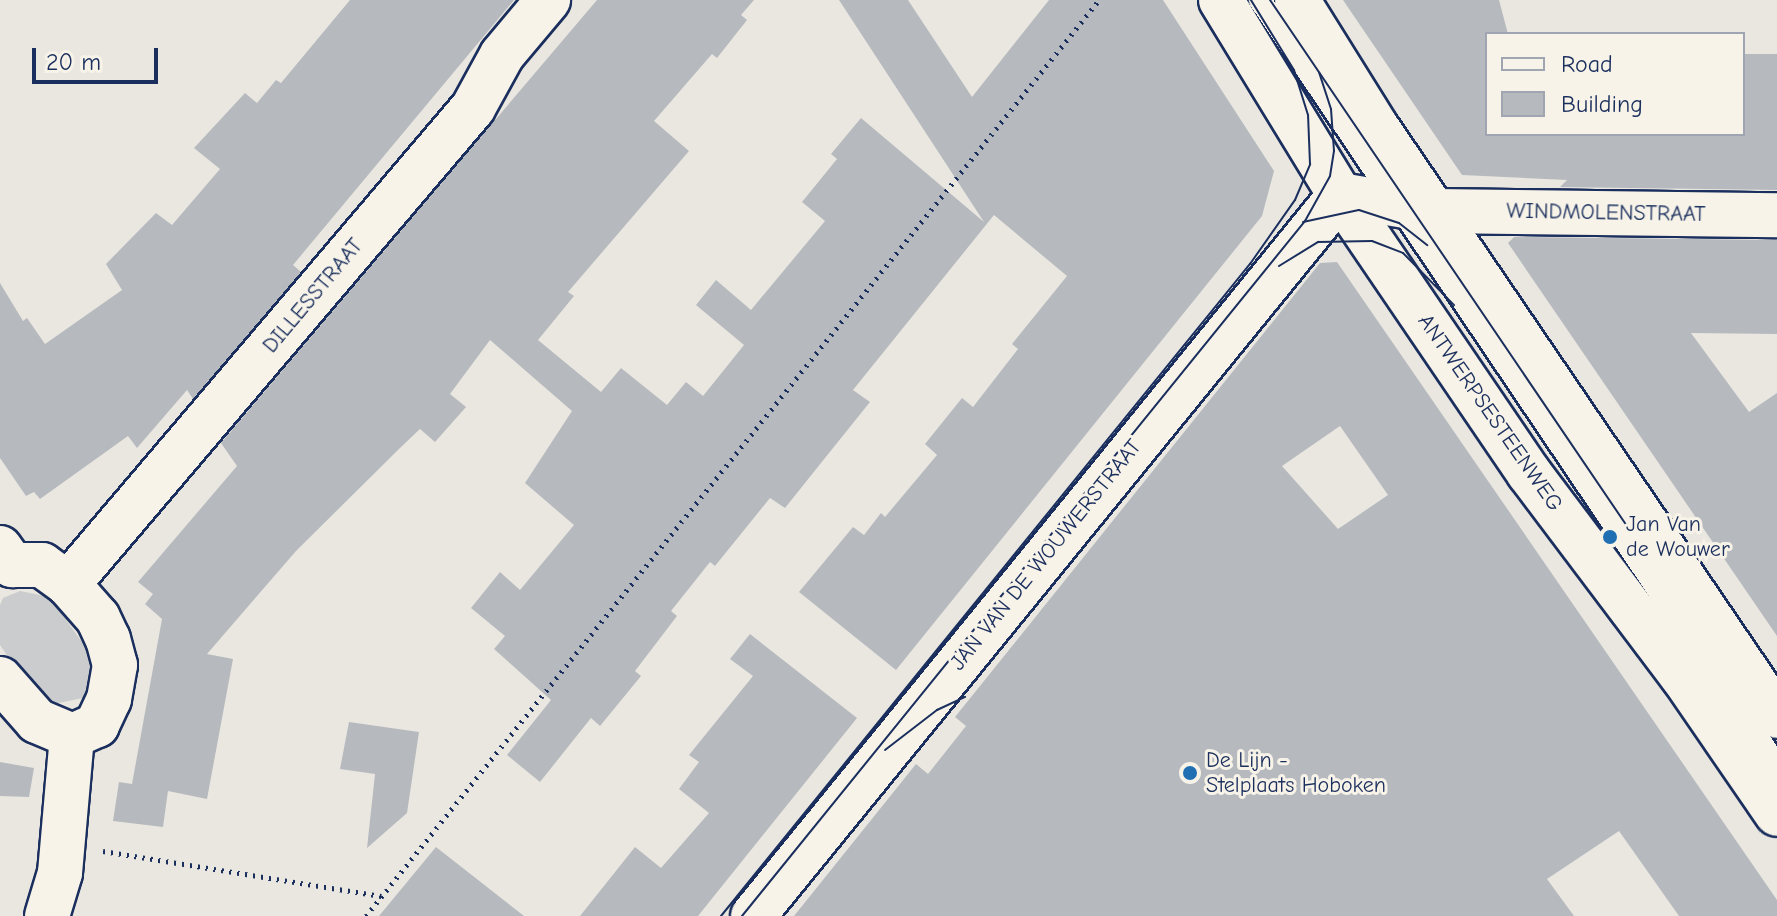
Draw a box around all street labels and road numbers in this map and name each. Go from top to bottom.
street label: WINDMOLENSTRAAT [1506,198,1706,228]
street label: DILLESSTRAAT [257,233,369,359]
street label: ANTWERPSESTEENWEG [1412,309,1568,517]
street label: JAN VAN DE WOUWERSTRAAT [945,434,1147,676]

